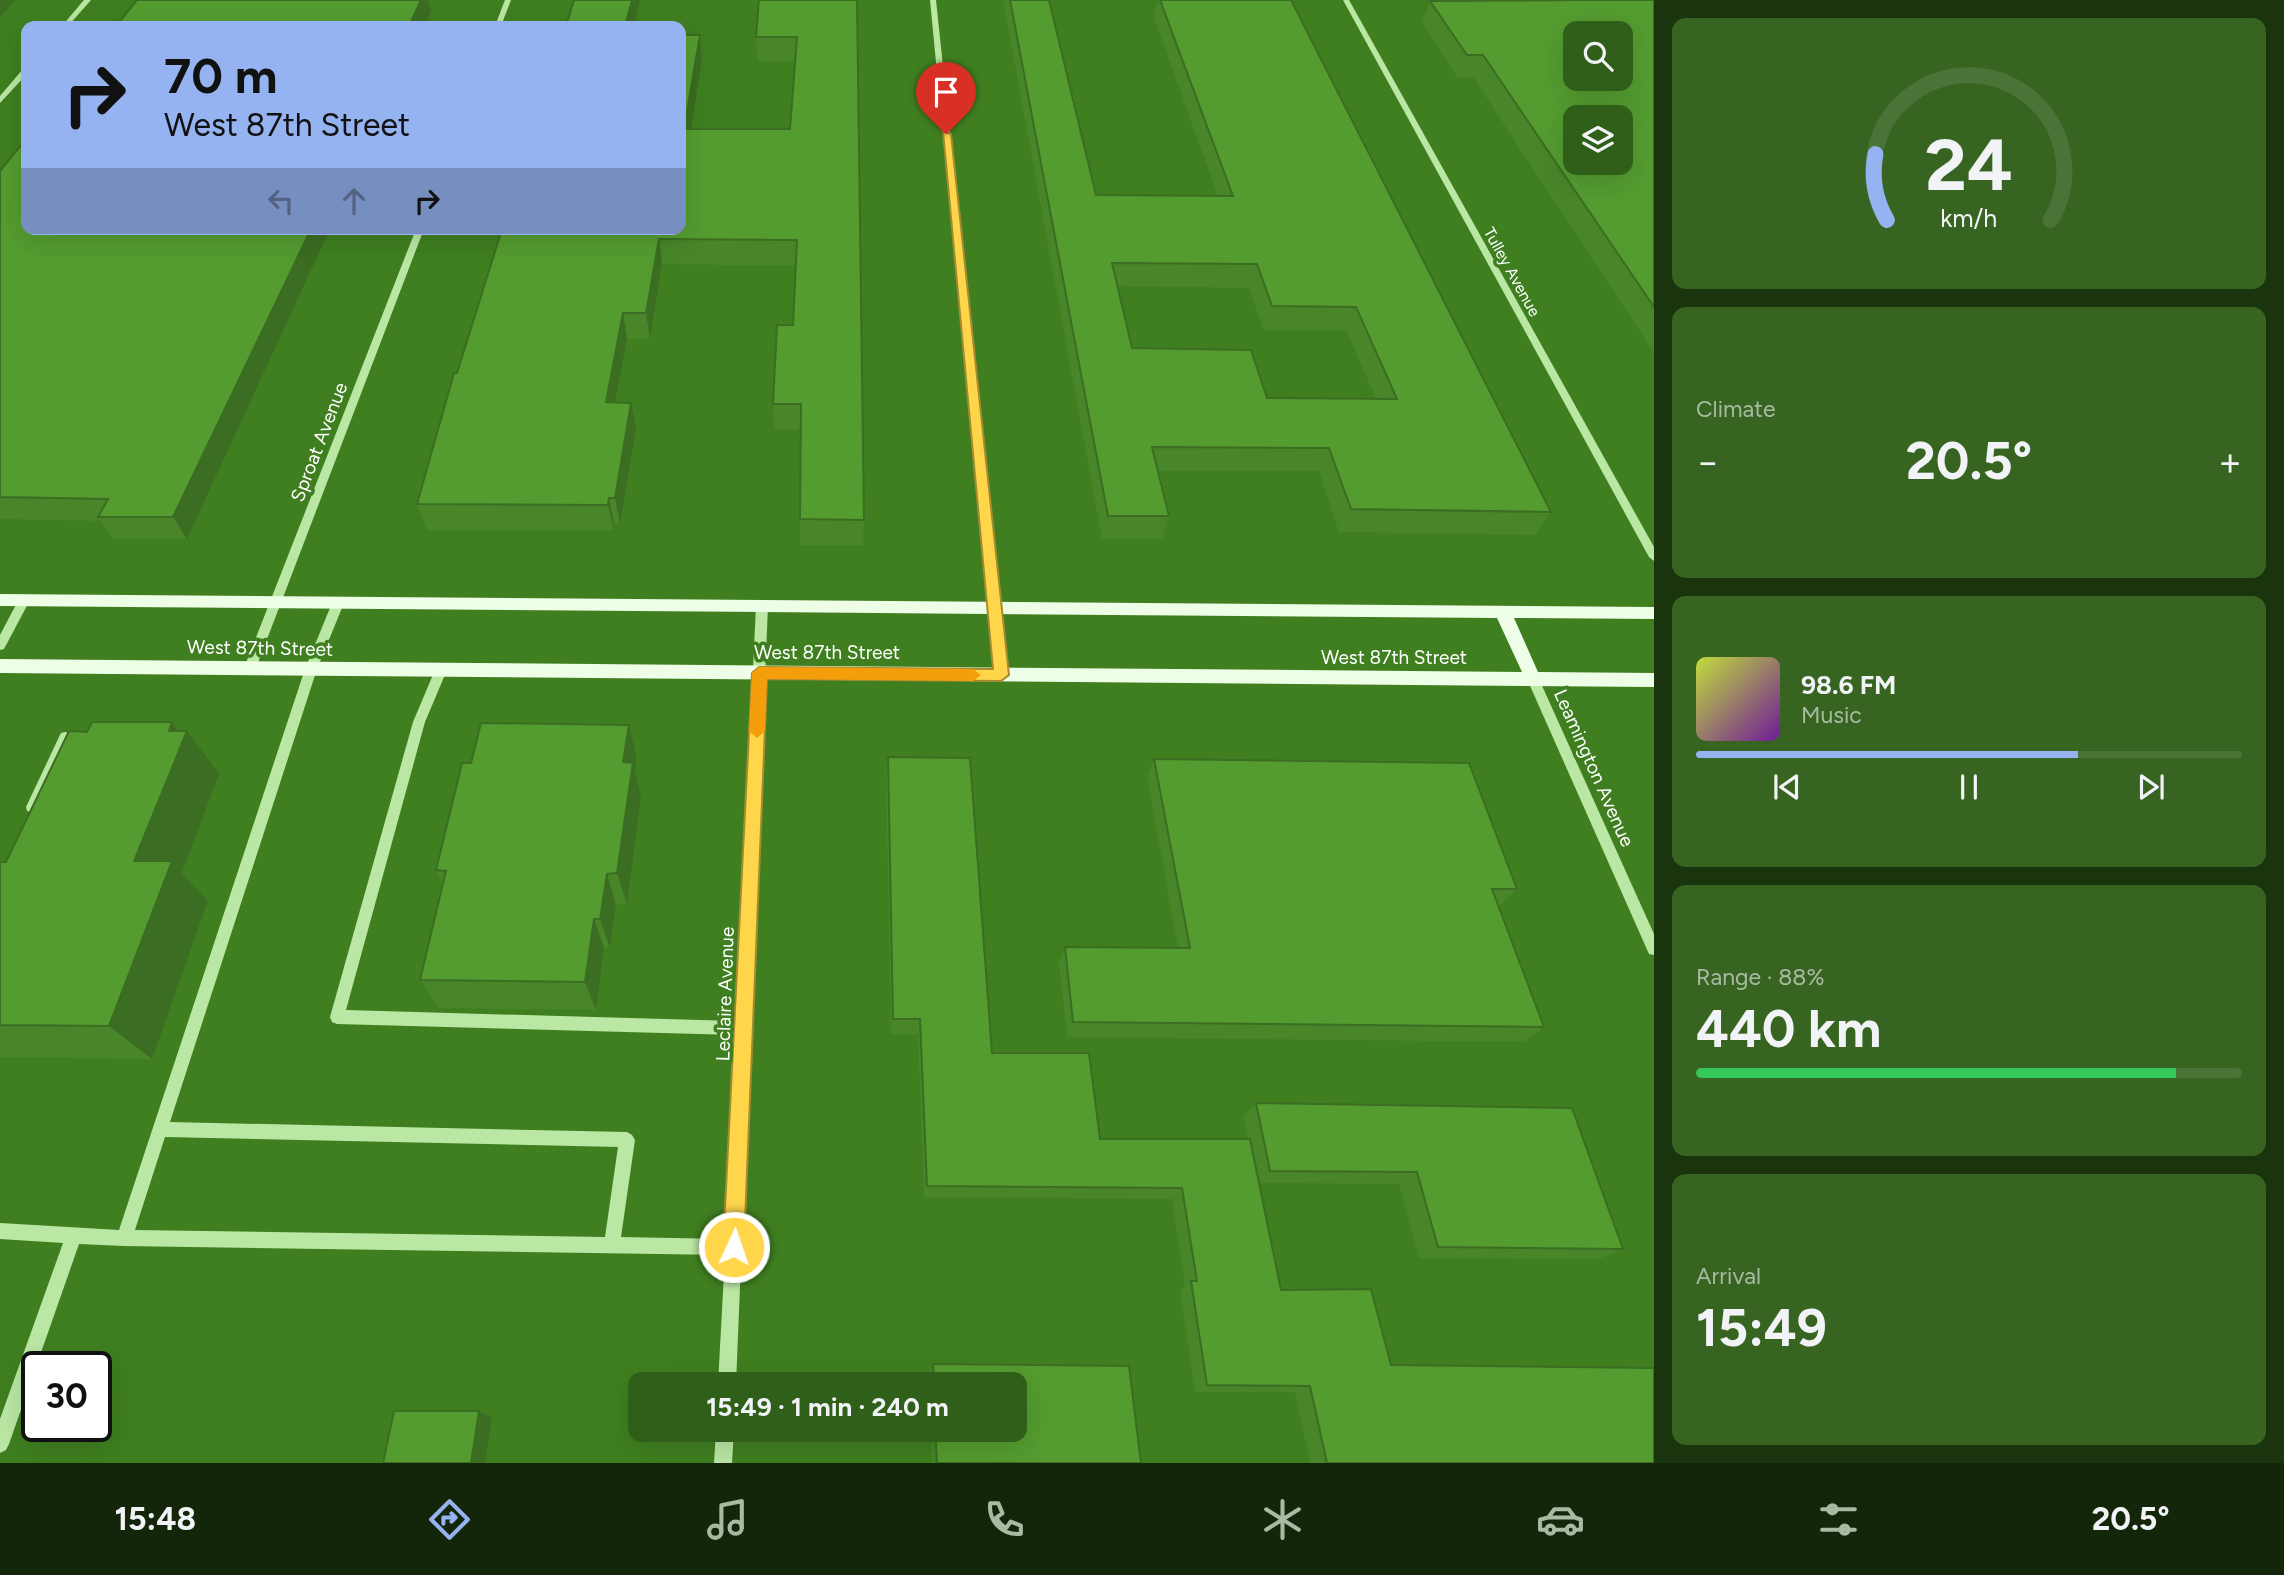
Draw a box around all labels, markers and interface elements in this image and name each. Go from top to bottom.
map controls [1563,21,1633,175]
button: search [1563,21,1633,91]
text: 70 m [164,46,277,105]
icon: right [49,49,140,140]
pin [916,62,976,134]
icon: arrive [927,73,965,111]
button: layers [1563,105,1633,175]
text: West 87th Street [164,106,410,144]
text: 24 [1925,121,2013,208]
icon: left [262,182,300,220]
icon: ahead [335,182,373,220]
icon: right [408,182,446,220]
text: km/h [1940,202,1998,232]
street label: Tulley Avenue [1480,224,1544,320]
street label: Sproat Avenue [286,379,352,505]
text: Climate [1696,395,1775,423]
text: 20.5° [1906,430,2032,492]
text: − [1696,439,1720,485]
text: + [2218,439,2242,485]
street label: West 87th Street [187,635,333,661]
street label: West 87th Street [754,641,900,664]
street label: West 87th Street [1321,646,1467,669]
text: 98.6 FM [1801,669,1896,701]
street label: Leamington Avenue [1549,686,1639,850]
text: Music [1801,701,1862,729]
icon: previous [1768,768,1806,806]
icon: pause [1950,768,1988,806]
icon: next [2132,768,2170,806]
street label: Leclaire Avenue [711,926,739,1062]
text: Range · 88% [1696,963,1825,991]
text: 440 km [1696,998,1881,1060]
position arrow [697,1210,771,1284]
text: Arrival [1696,1262,1761,1290]
text: 15:49 [1696,1297,1827,1359]
speed limit sign: 30 [21,1351,112,1442]
text: 15:49 · 1 min · 240 m [706,1391,949,1423]
icon: directions [425,1495,474,1544]
icon: music [703,1495,752,1544]
icon: phone [980,1495,1029,1544]
icon: climate [1258,1495,1307,1544]
icon: car [1536,1495,1585,1544]
icon: filters [1814,1495,1863,1544]
text: 15:48 [114,1500,196,1538]
text: 20.5° [2092,1500,2170,1538]

